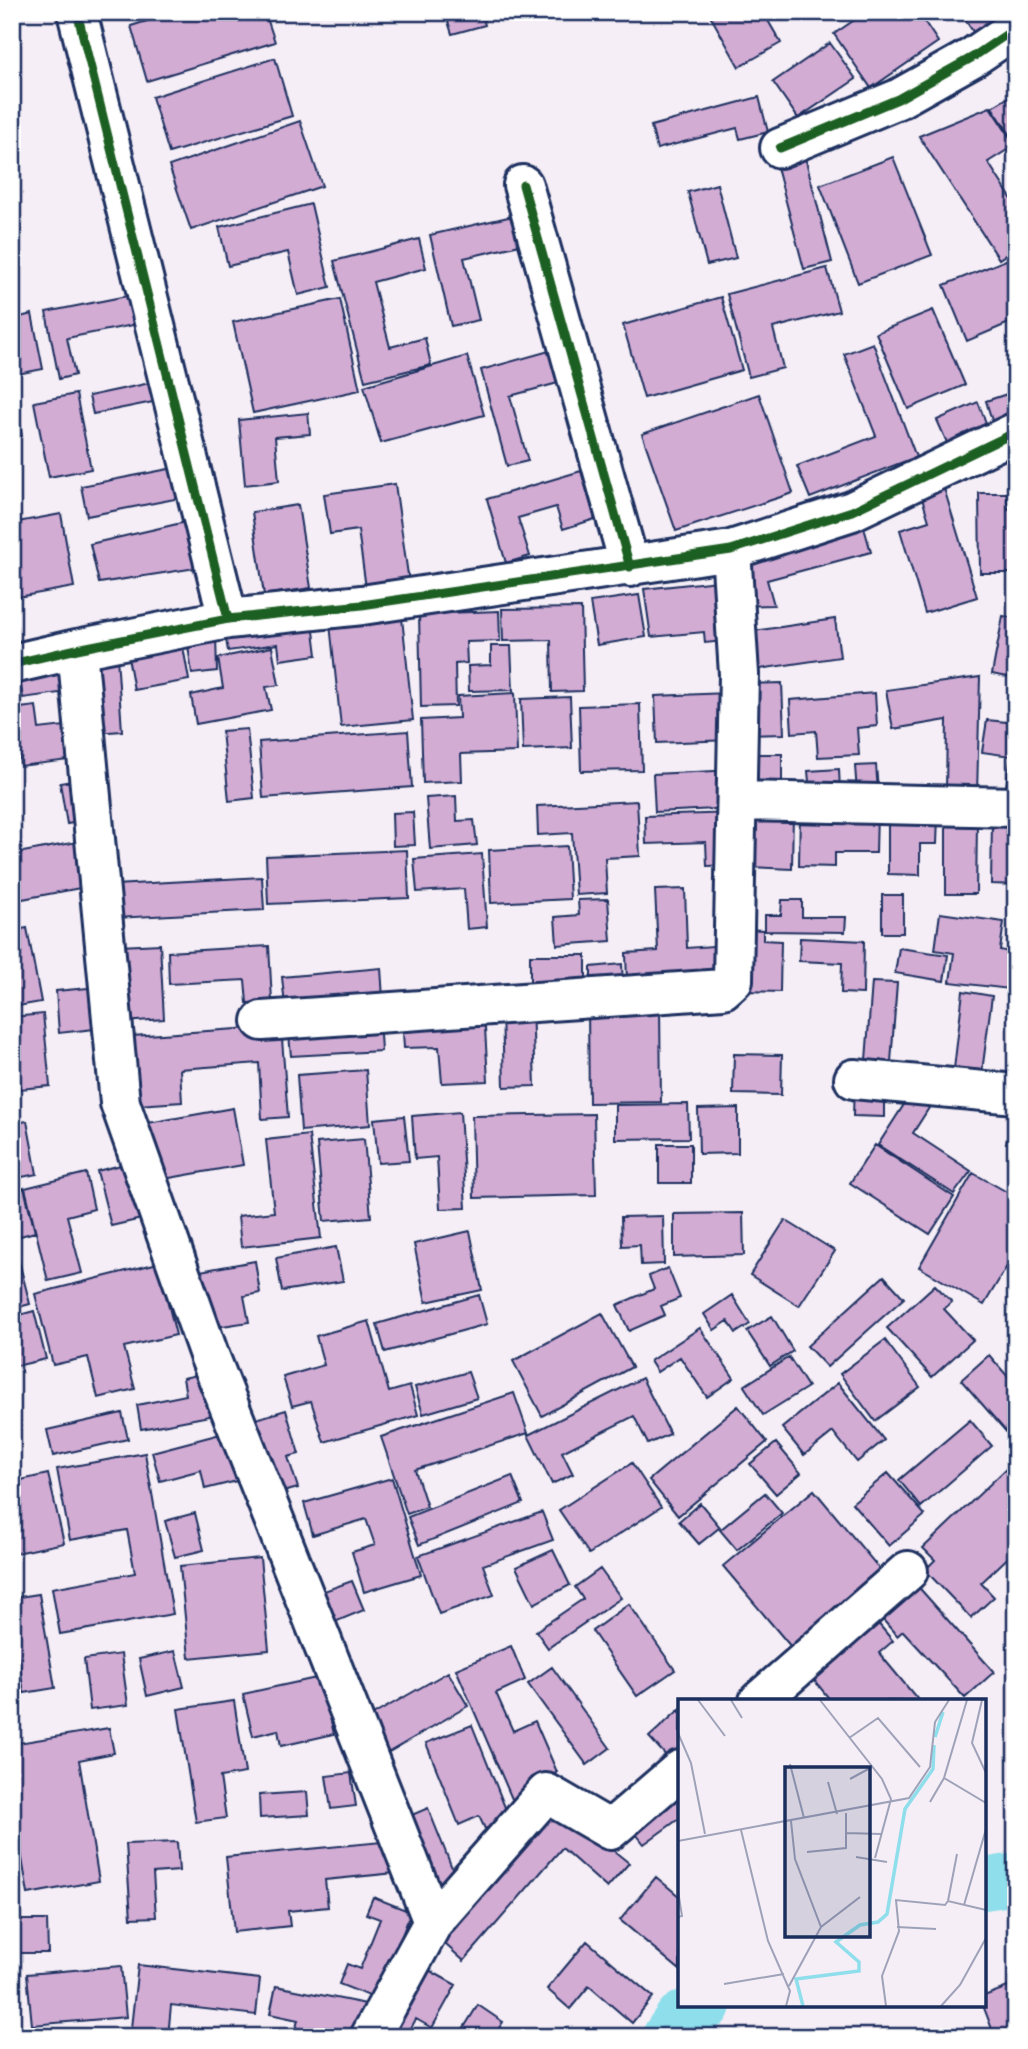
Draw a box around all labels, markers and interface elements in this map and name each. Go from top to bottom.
inset map [678,1699,986,2007]

